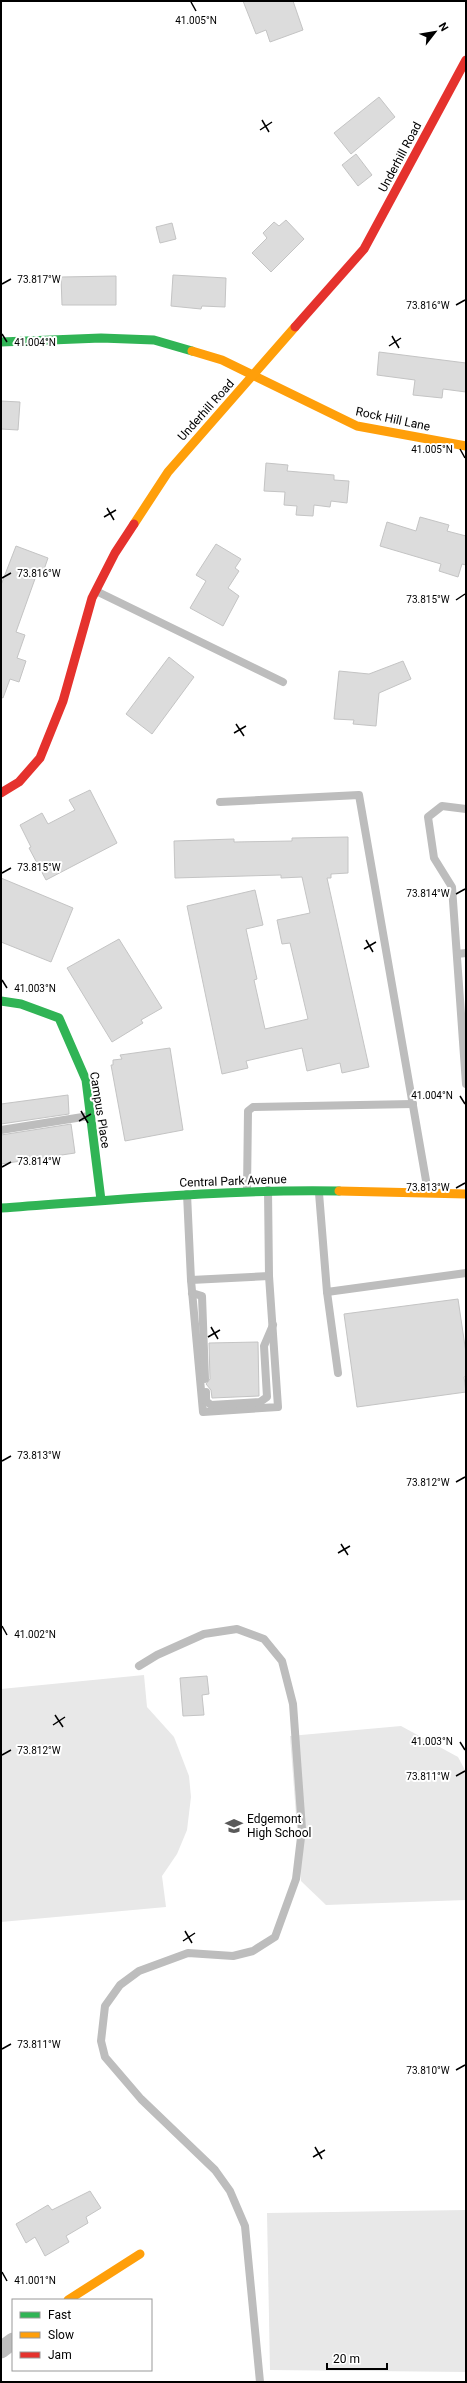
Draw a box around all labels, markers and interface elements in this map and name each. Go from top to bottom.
north arrow [415,12,455,52]
text: 41.005°N [175,15,217,26]
text: N [436,20,451,34]
street label: Underhill Road [376,120,424,194]
text: 73.817°W [17,274,61,285]
text: 73.816°W [406,300,450,311]
text: 41.004°N [14,337,56,348]
street label: Underhill Road [175,377,237,443]
street label: Rock Hill Lane [354,404,432,434]
text: 41.005°N [411,444,453,455]
text: 73.816°W [17,568,61,579]
text: 73.815°W [406,594,450,605]
text: 73.815°W [17,862,61,873]
text: 73.814°W [406,888,450,899]
text: 41.003°N [14,983,56,994]
street label: Campus Place [87,1071,113,1149]
text: 41.004°N [411,1090,453,1101]
text: 73.814°W [17,1156,61,1167]
street label: Central Park Avenue [179,1172,287,1190]
text: 73.813°W [406,1182,450,1193]
text: 73.813°W [17,1450,61,1461]
text: 73.812°W [406,1477,450,1488]
text: 41.002°N [14,1629,56,1640]
text: 41.003°N [411,1736,453,1747]
text: 73.812°W [17,1745,61,1756]
text: 73.811°W [406,1771,450,1782]
place label: Edgemont High School [247,1812,311,1840]
school or university icon: Edgemont High School [224,1816,244,1836]
text: 73.811°W [17,2039,61,2050]
text: 73.810°W [406,2065,450,2076]
text: 41.001°N [14,2275,56,2286]
legend [12,2299,152,2371]
text: Fast [48,2308,71,2322]
text: Slow [48,2328,74,2342]
scale bar [327,2345,387,2371]
text: Jam [48,2348,72,2362]
text: 20 m [333,2352,360,2366]

